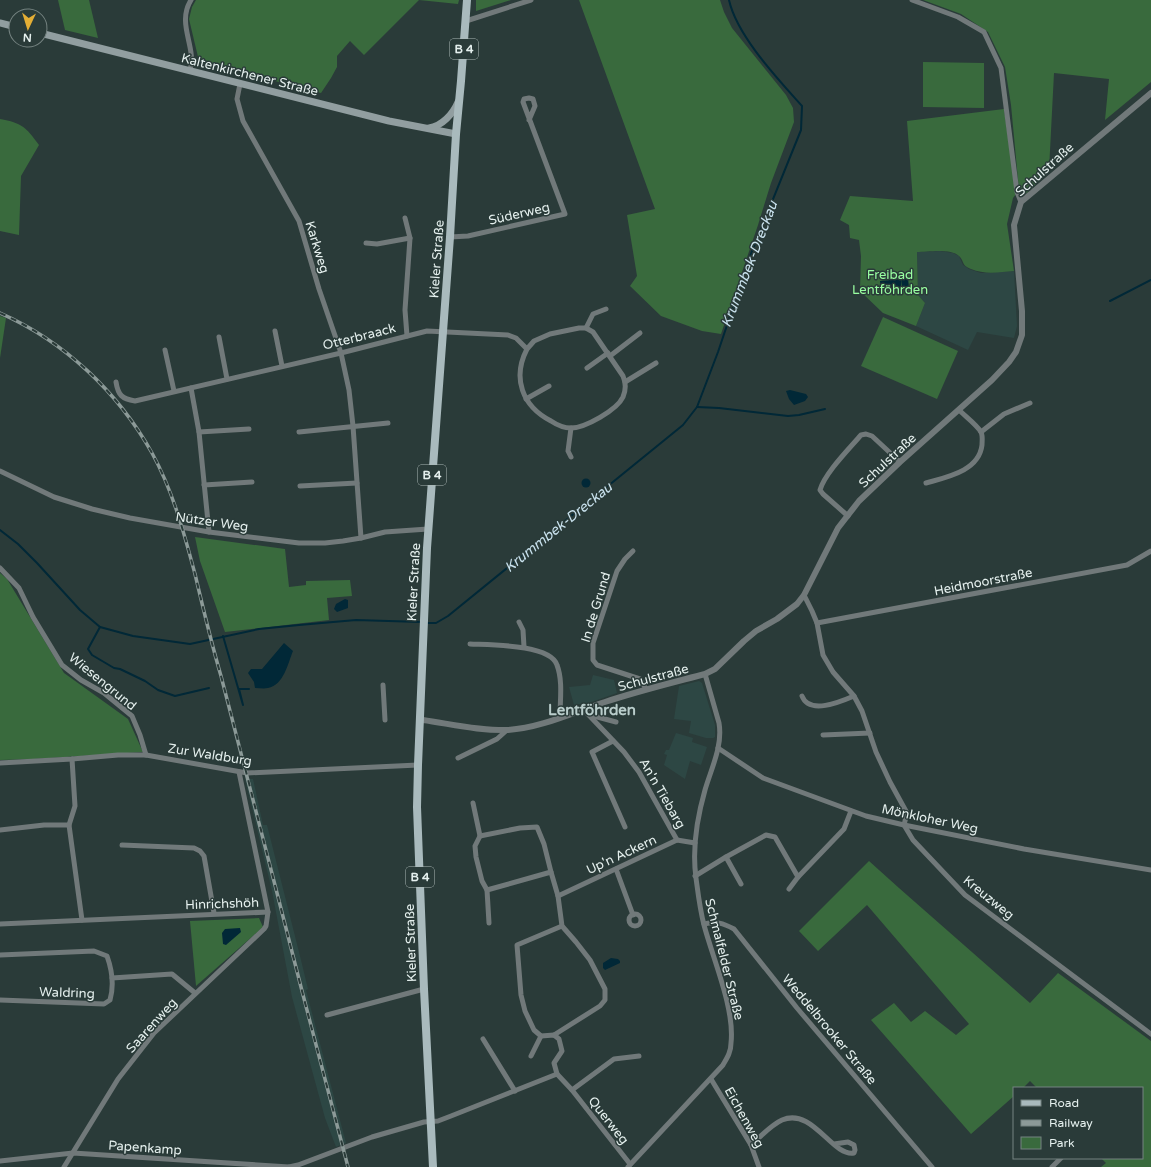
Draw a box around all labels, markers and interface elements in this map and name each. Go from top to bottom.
north arrow [8,8,48,48]
text: N [22,31,32,44]
road number: B 4 [450,39,478,59]
street label: Kaltenkirchener Straße [180,50,320,100]
street label: Schulstraße [1012,139,1077,200]
water label: Krummbek-Dreckau [718,197,782,330]
street label: Süderweg [487,199,551,229]
street label: Karkweg [302,219,333,275]
street label: Kieler Straße [426,219,448,299]
park label: Freibad Lentföhrden [852,267,928,298]
street label: Otterbraack [321,320,397,354]
street label: Schulstraße [856,430,920,491]
road number: B 4 [418,465,446,485]
water label: Krummbek-Dreckau [501,478,617,576]
street label: Nützer Weg [174,509,249,535]
street label: Kieler Straße [404,542,424,622]
street label: Heidmoorstraße [933,565,1034,599]
street label: In de Grund [578,570,614,644]
street label: Wiesengrund [65,650,139,714]
street label: Schulstraße [616,661,690,695]
district label: Lentföhrden [548,701,636,719]
street label: Zur Waldburg [167,740,253,770]
street label: An'n Tiebarg [636,755,689,832]
street label: Mönkloher Weg [880,801,979,837]
street label: Up'n Ackern [584,832,659,878]
road number: B 4 [406,867,434,887]
street label: Kreuzweg [960,872,1017,923]
street label: Hinrichshöh [185,895,259,913]
street label: Schmalfelder Straße [701,897,747,1022]
street label: Kieler Straße [402,903,420,982]
street label: Weddelbrooker Straße [779,971,880,1088]
street label: Waldring [39,984,95,1002]
street label: Saarenweg [123,995,181,1056]
street label: Eichenweg [721,1084,767,1151]
legend [1013,1087,1143,1159]
street label: Querweg [585,1093,632,1148]
text: Road [1049,1096,1079,1110]
text: Railway [1049,1116,1093,1130]
text: Park [1049,1136,1075,1150]
street label: Papenkamp [108,1137,182,1159]

